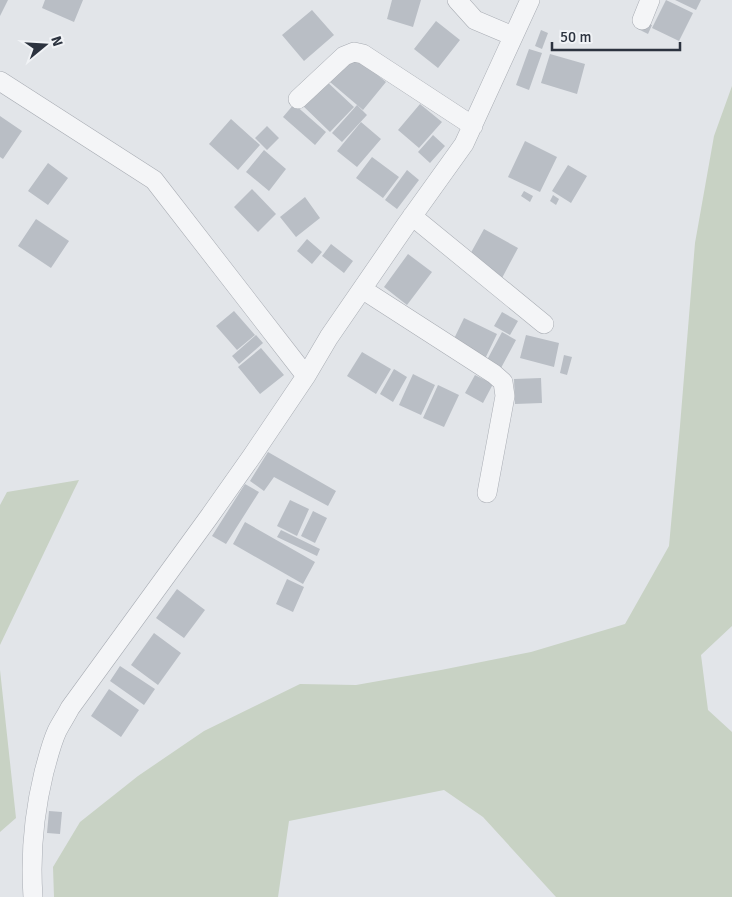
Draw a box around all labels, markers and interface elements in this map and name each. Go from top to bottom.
north arrow [20,20,70,70]
scale bar [552,20,680,52]
text: 50 m [560,28,591,46]
text: N [47,34,66,48]

